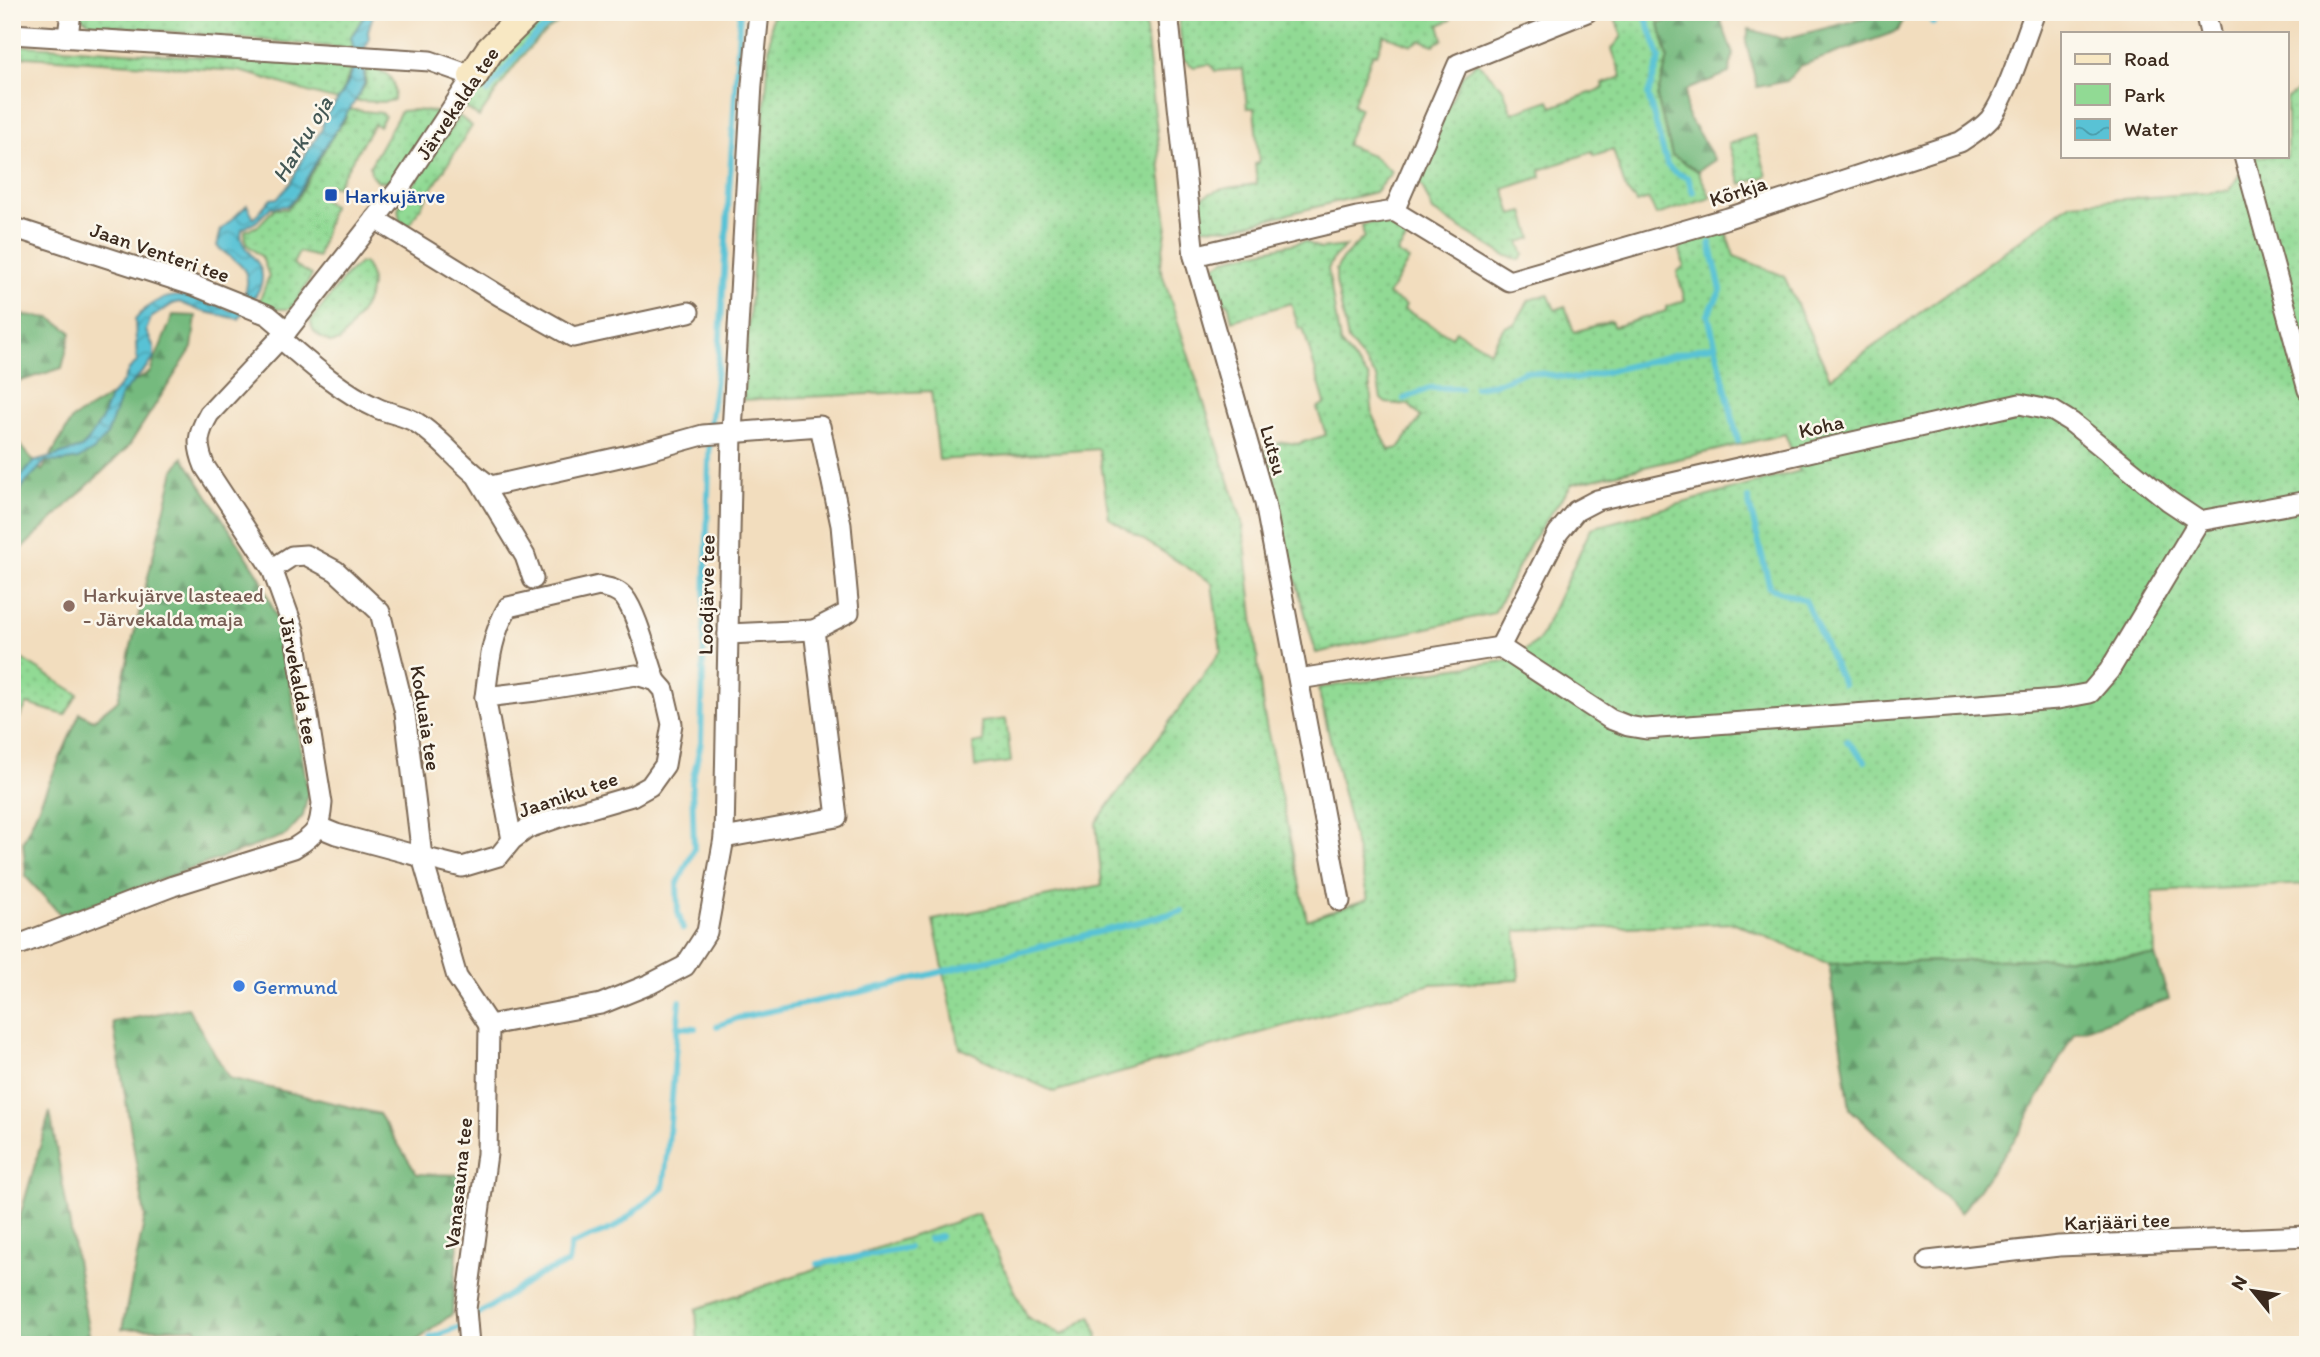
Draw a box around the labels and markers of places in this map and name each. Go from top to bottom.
place label: Harkujärve [345,183,445,208]
marker: Harkujärve [323,187,339,203]
place label: Harkujärve lasteaed - Järvekalda maja [83,582,265,631]
marker: Harkujärve lasteaed - Järvekalda maja [61,598,77,614]
place label: Germund [253,974,338,999]
marker: Germund [231,978,247,994]

